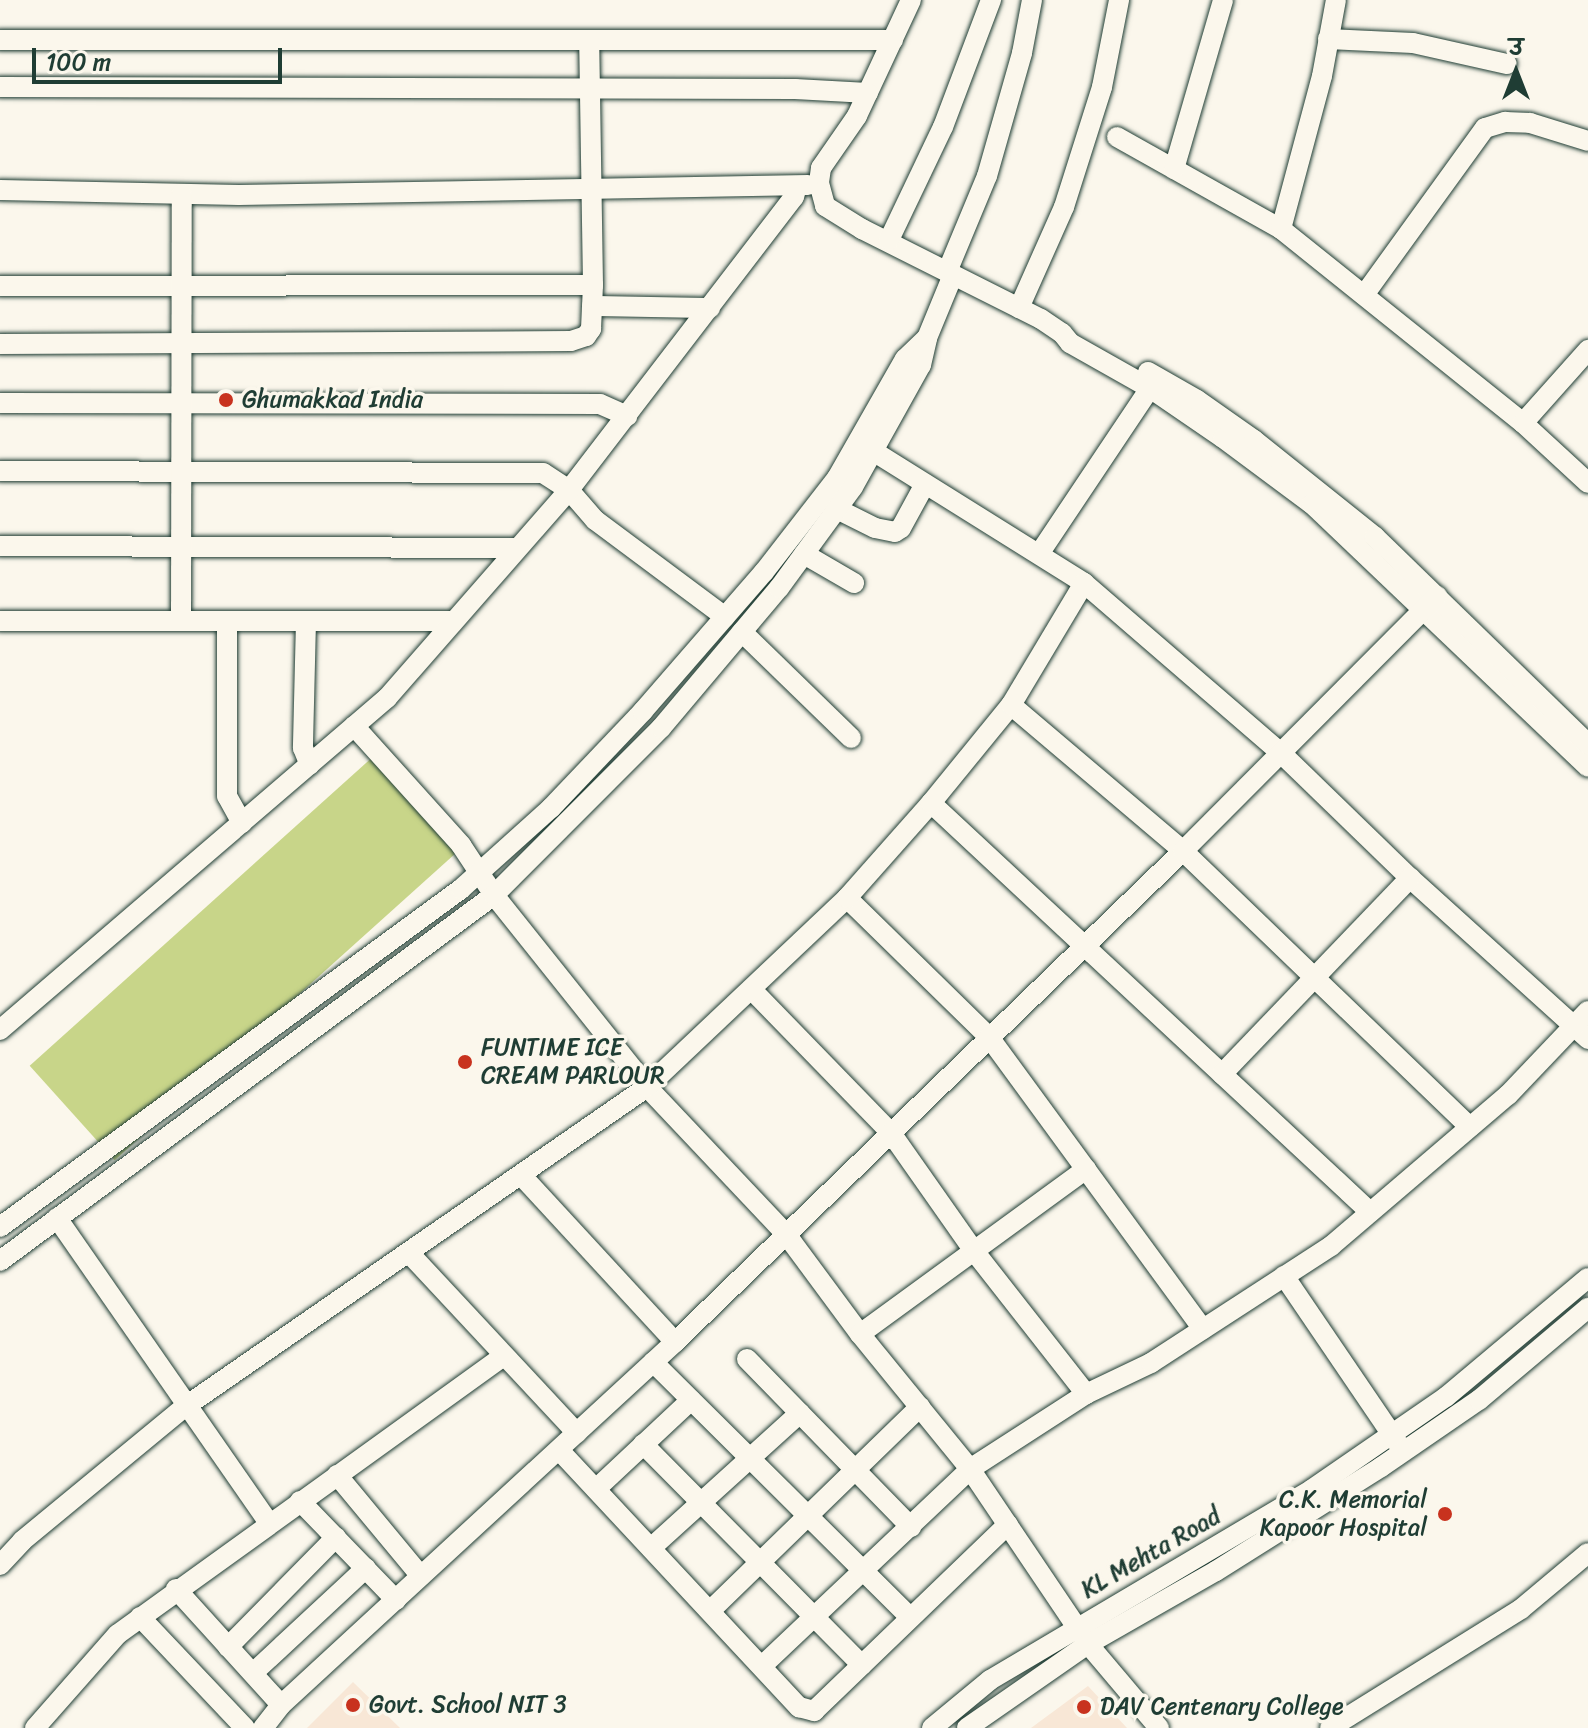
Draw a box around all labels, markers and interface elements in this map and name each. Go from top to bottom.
text: उ [1509,28,1523,67]
scale bar [36,32,286,82]
north arrow [1476,32,1556,112]
text: 100 m [46,41,111,83]
place label: Ghumakkad India [242,386,423,414]
marker: Ghumakkad India [217,391,235,409]
place label: FUNTIME ICE CREAM PARLOUR [481,1034,664,1090]
marker: FUNTIME ICE CREAM PARLOUR [456,1053,474,1071]
place label: C.K. Memorial Kapoor Hospital [1259,1486,1427,1542]
street label: KL Mehta Road [1076,1501,1226,1605]
marker: C.K. Memorial Kapoor Hospital [1434,1503,1456,1525]
place label: Govt. School NIT 3 [369,1691,567,1719]
place label: DAV Centenary College [1100,1693,1344,1721]
marker: Govt. School NIT 3 [344,1696,362,1714]
marker: DAV Centenary College [1075,1698,1093,1716]

